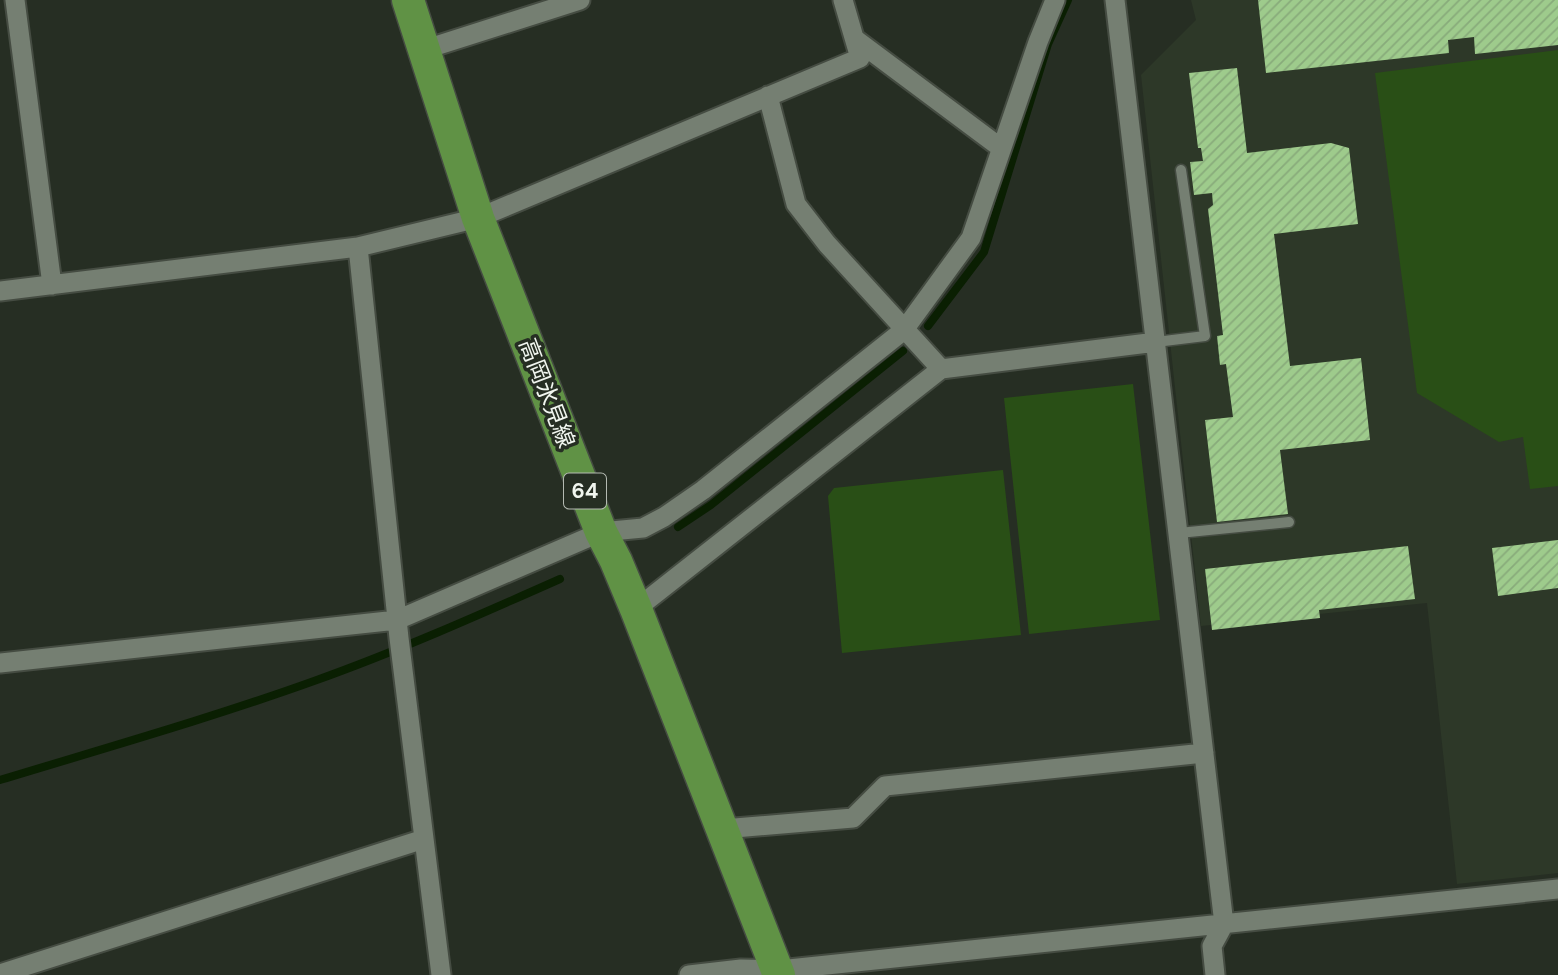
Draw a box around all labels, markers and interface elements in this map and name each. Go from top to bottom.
street label: 高岡氷見線 [512,334,582,452]
road number: 64 [564,474,606,508]

